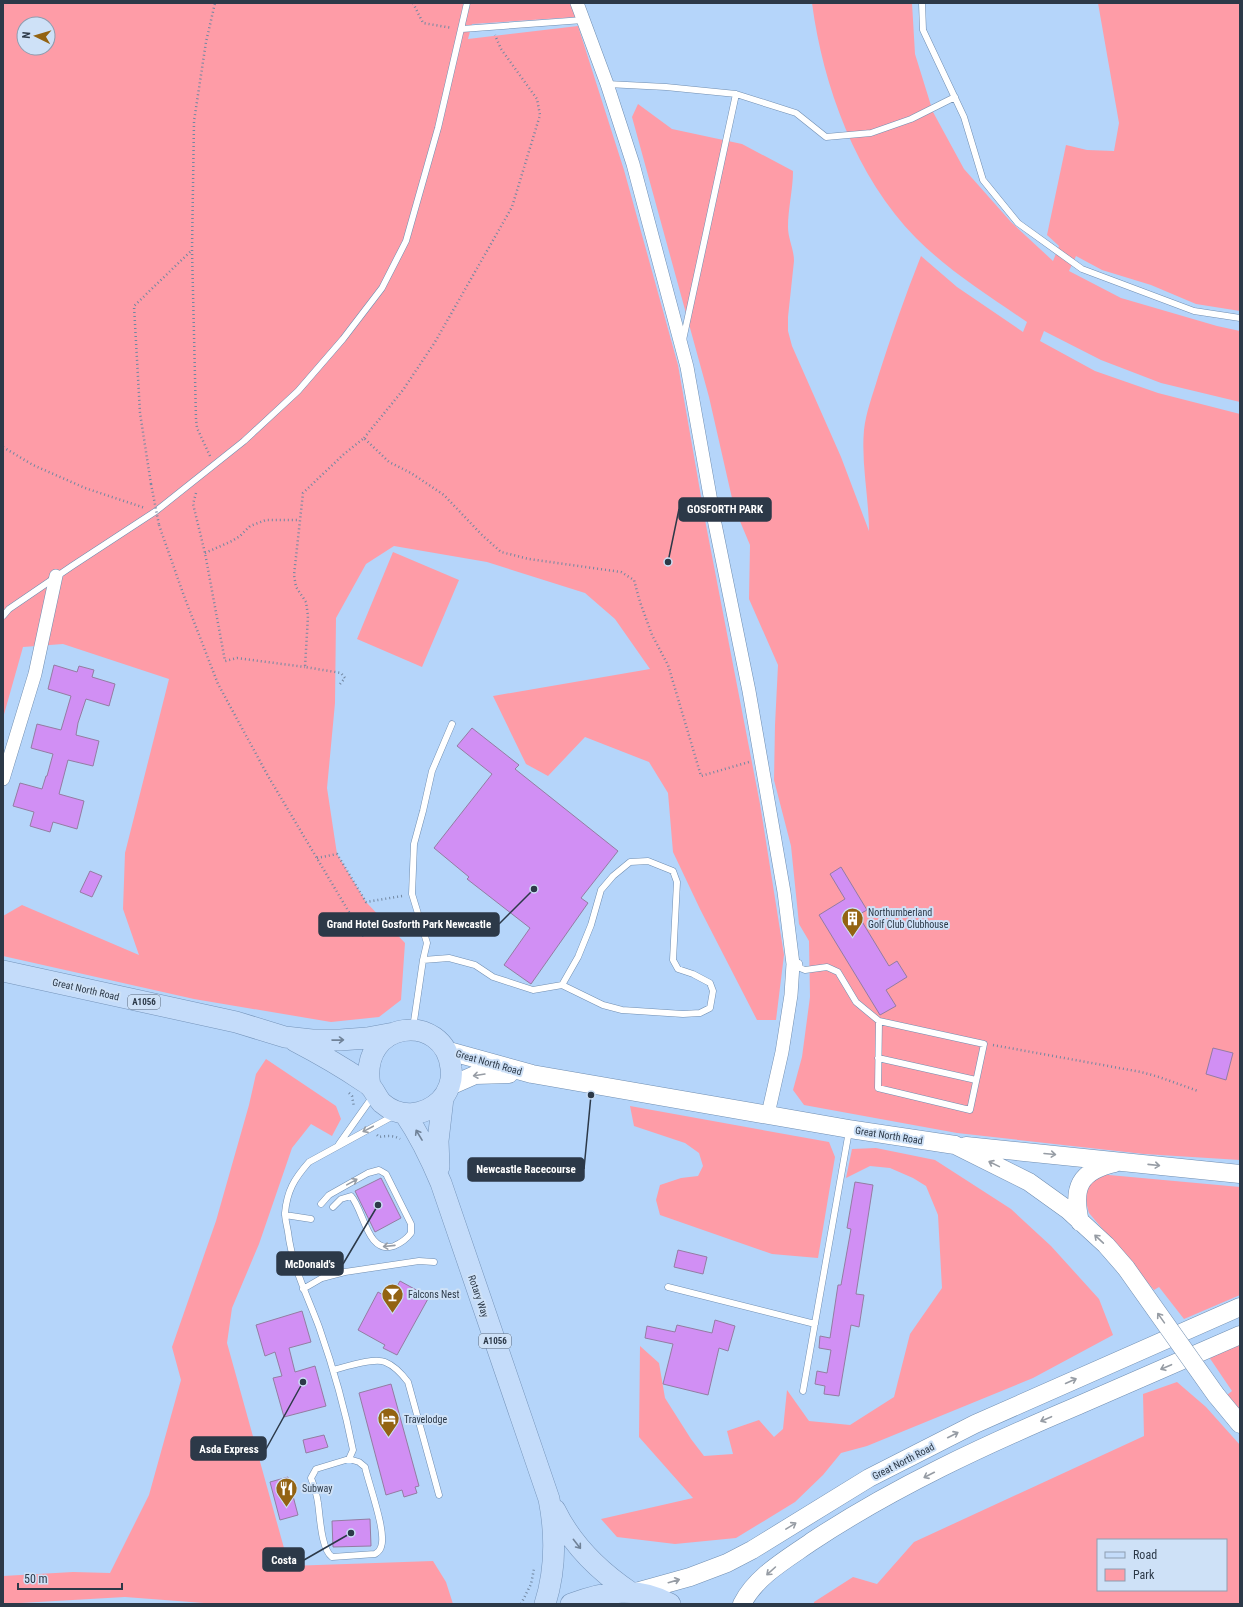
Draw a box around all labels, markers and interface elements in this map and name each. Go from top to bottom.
north arrow [16,16,56,56]
text: N [20,31,33,39]
callout: GOSFORTH PARK [679,498,771,521]
text: GOSFORTH PARK [687,503,764,516]
building icon: Northumberland Golf Club Clubhouse [839,905,865,938]
place label: Northumberland Golf Club Clubhouse [868,907,949,930]
callout: Grand Hotel Gosforth Park Newcastle [319,913,499,936]
text: Grand Hotel Gosforth Park Newcastle [327,918,491,931]
street label: Great North Road [51,976,120,1003]
road number: A1056 [128,995,160,1009]
one-way arrow [331,1036,344,1044]
street label: Great North Road [455,1048,523,1077]
one-way arrow [473,1071,486,1079]
street label: Great North Road [854,1125,924,1146]
one-way arrow [362,1126,374,1133]
one-way arrow [414,1129,422,1141]
one-way arrow [1043,1151,1056,1158]
callout: Newcastle Racecourse [468,1158,584,1181]
one-way arrow [988,1160,1000,1167]
one-way arrow [1147,1161,1160,1169]
text: Newcastle Racecourse [476,1163,576,1176]
one-way arrow [346,1177,358,1185]
one-way arrow [1094,1235,1104,1244]
one-way arrow [382,1242,395,1250]
callout: McDonald's [277,1252,343,1275]
text: McDonald's [285,1258,335,1271]
street label: Rotary Way [466,1274,491,1319]
bar icon: Falcons Nest [380,1281,406,1314]
place label: Falcons Nest [408,1289,460,1300]
one-way arrow [1157,1312,1165,1323]
road number: A1056 [479,1334,511,1348]
one-way arrow [1160,1364,1172,1372]
one-way arrow [1065,1377,1077,1384]
hotel icon: Travelodge [376,1406,402,1439]
place label: Travelodge [404,1414,448,1425]
one-way arrow [1041,1416,1053,1423]
one-way arrow [947,1431,959,1438]
callout: Asda Express [191,1437,266,1460]
street label: Great North Road [870,1441,936,1482]
text: Asda Express [199,1443,259,1456]
one-way arrow [923,1471,935,1479]
restaurant icon: Subway [274,1475,300,1508]
place label: Subway [302,1483,332,1494]
one-way arrow [785,1522,797,1530]
one-way arrow [572,1538,581,1549]
legend [1097,1539,1227,1591]
callout: Costa [263,1548,304,1571]
text: Road [1133,1548,1157,1562]
text: Costa [271,1554,297,1567]
scale bar [18,1565,122,1591]
one-way arrow [765,1567,776,1576]
text: Park [1133,1568,1155,1582]
text: 50 m [24,1572,48,1586]
one-way arrow [667,1577,680,1584]

